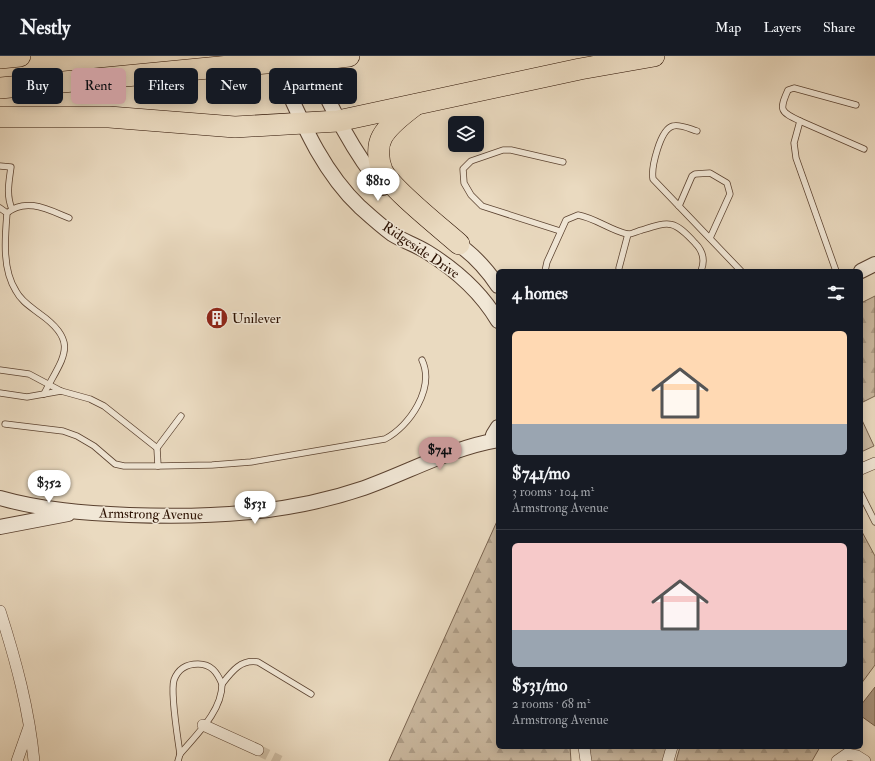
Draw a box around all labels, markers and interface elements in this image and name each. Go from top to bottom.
text: Nestly [20,16,70,40]
text: Map [715,19,741,36]
text: Layers [763,19,801,36]
text: Share [823,19,855,36]
chip: Buy [12,68,63,104]
chip: Rent [71,68,126,104]
chip: Filters [134,68,198,104]
chip: New [206,68,261,104]
chip: Apartment [269,68,357,104]
map controls [448,116,484,152]
button: layers [448,116,484,152]
pin: $810 [354,168,402,202]
text: $810 [366,173,390,189]
street label: Ridgeside Drive [379,218,463,282]
icon: filters [825,282,847,304]
text: 4 homes [512,283,568,304]
building icon: Unilever [204,305,230,331]
place label: Unilever [232,310,281,327]
icon: home [644,357,716,429]
pin: $741 [416,437,464,471]
text: $741 [428,442,452,458]
text: $741/mo [512,463,570,484]
pin: $352 [25,470,73,504]
text: $352 [37,475,61,491]
text: 3 rooms · 104 m² [512,484,594,500]
pin: $531 [231,491,279,525]
text: $531 [244,496,266,512]
text: Armstrong Avenue [512,500,608,516]
street label: Armstrong Avenue [98,505,203,523]
icon: home [644,569,716,641]
text: $531/mo [512,675,567,696]
text: 2 rooms · 68 m² [512,696,590,712]
text: Armstrong Avenue [512,712,608,728]

